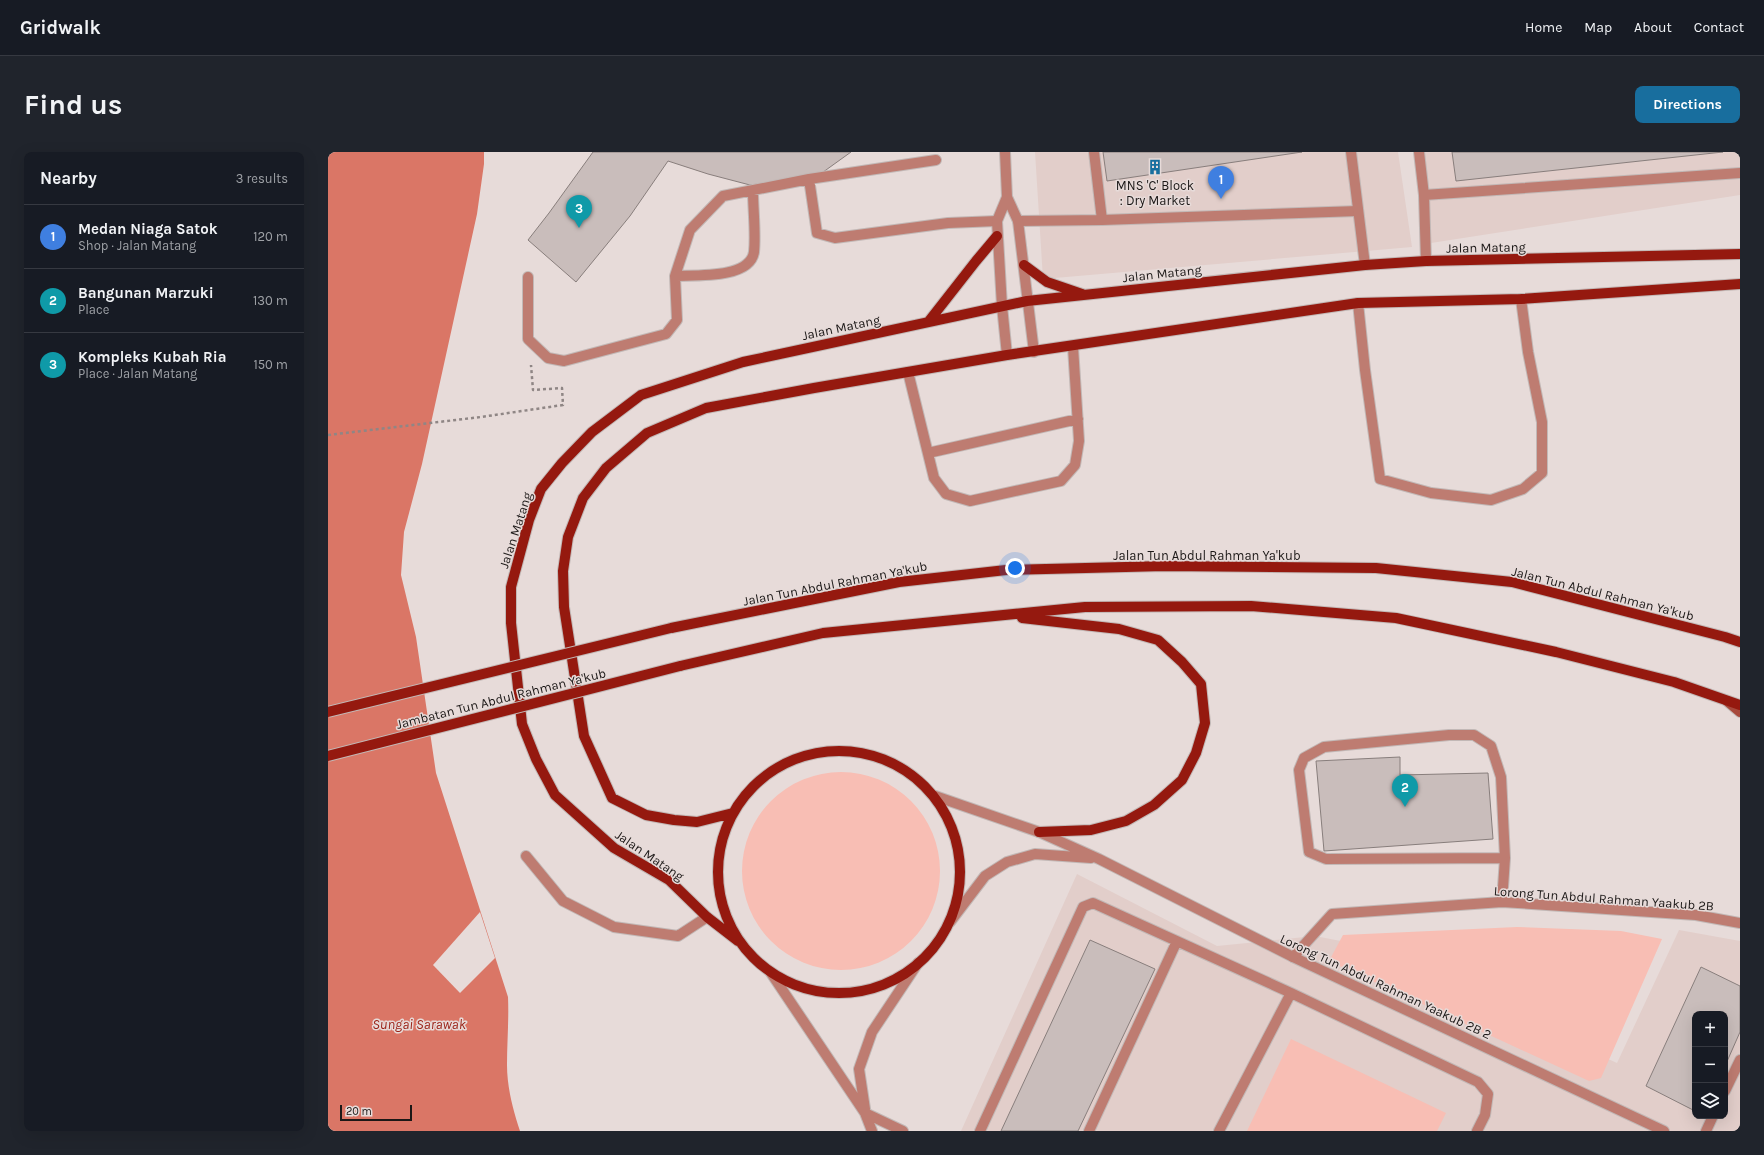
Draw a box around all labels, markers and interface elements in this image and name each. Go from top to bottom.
text: Gridwalk [20,17,101,39]
text: Home [1525,19,1562,36]
text: Map [1584,19,1612,36]
text: About [1634,19,1672,36]
text: Contact [1694,19,1744,36]
button: Directions [1635,86,1740,123]
text: Find us [24,88,123,121]
building icon: MNS 'C' Block : Dry Market [1146,158,1164,176]
pin: 1 [1208,166,1234,199]
text: Nearby [40,168,97,188]
text: 3 results [236,171,288,186]
place label: MNS 'C' Block : Dry Market [1116,178,1194,208]
pin: 3 [566,195,592,228]
text: Medan Niaga Satok [78,220,218,238]
text: 1 [51,229,55,244]
text: 120 m [253,229,288,244]
text: Shop · Jalan Matang [78,238,196,253]
street label: Jalan Matang [1446,239,1527,256]
street label: Jalan Matang [1122,262,1203,285]
text: Bangunan Marzuki [78,284,214,302]
text: 2 [49,293,57,308]
text: 130 m [253,293,288,308]
text: Place [78,302,109,317]
street label: Jalan Matang [801,312,882,343]
text: Kompleks Kubah Ria [78,348,226,366]
text: 3 [49,357,57,372]
text: 150 m [253,357,288,372]
text: Place · Jalan Matang [78,366,197,381]
street label: Jalan Matang [496,489,535,570]
street label: Jalan Tun Abdul Rahman Ya'kub [1113,548,1301,563]
street label: Jalan Tun Abdul Rahman Ya'kub [742,558,929,609]
your location [1005,558,1025,578]
street label: Jalan Tun Abdul Rahman Ya'kub [1510,564,1696,623]
street label: Jambatan Tun Abdul Rahman Ya'kub [395,665,608,732]
pin: 2 [1392,774,1418,807]
street label: Jalan Matang [613,827,687,884]
street label: Lorong Tun Abdul Rahman Yaakub 2B [1493,883,1715,914]
street label: Lorong Tun Abdul Rahman Yaakub 2B 2 [1278,931,1494,1042]
map controls [1692,1011,1728,1119]
button: + [1692,1011,1728,1047]
water label: Sungai Sarawak [372,1016,467,1033]
button: − [1692,1047,1728,1083]
button: layers [1692,1083,1728,1119]
scale bar [340,1103,412,1122]
text: 20 m [346,1105,372,1118]

